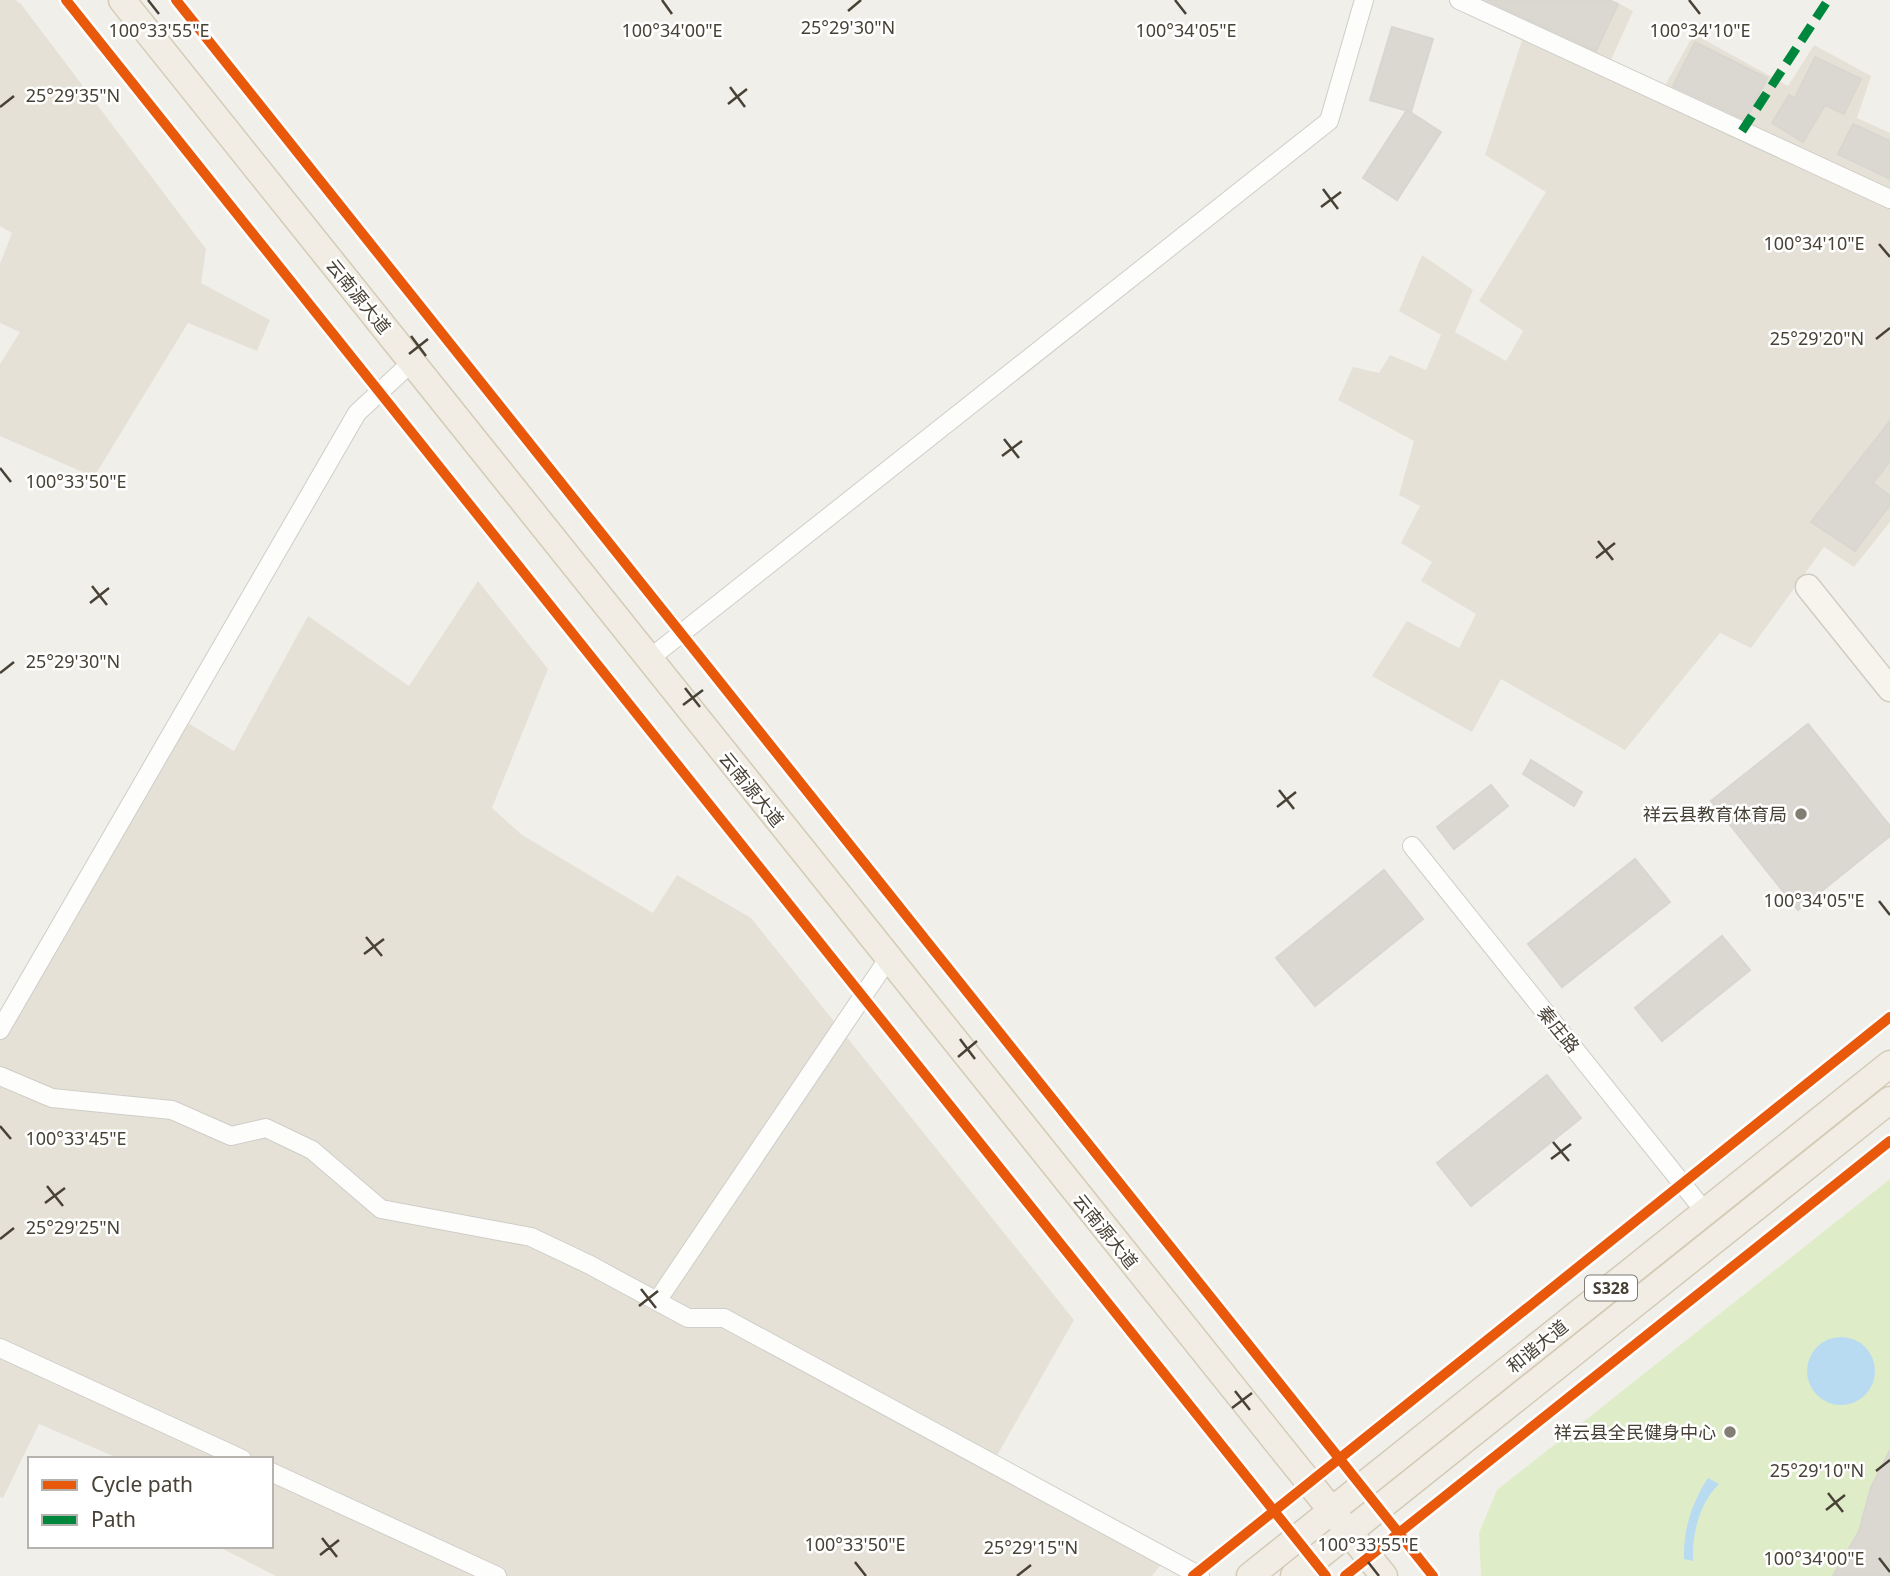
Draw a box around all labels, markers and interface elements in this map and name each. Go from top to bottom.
text: 25°29'30"N [801,15,895,39]
text: 100°33'55"E [108,18,210,42]
text: 100°34'00"E [621,18,723,42]
text: 100°34'05"E [1135,18,1237,42]
text: 100°34'10"E [1649,18,1751,42]
text: 25°29'35"N [26,83,120,107]
text: 100°34'10"E [1763,231,1865,255]
street label: 云南源大道 [321,253,397,339]
text: 25°29'20"N [1770,326,1864,350]
text: 100°33'50"E [25,469,127,493]
text: 25°29'30"N [26,649,120,673]
street label: 云南源大道 [714,746,790,832]
place label: 祥云县教育体育局 [1643,802,1787,826]
marker: 祥云县教育体育局 [1793,806,1809,822]
text: 100°34'05"E [1763,888,1865,912]
street label: 秦庄路 [1533,1000,1585,1058]
text: 100°33'45"E [25,1126,127,1150]
street label: 云南源大道 [1068,1188,1144,1274]
text: 25°29'25"N [26,1215,120,1239]
road number: S328 [1585,1276,1637,1300]
street label: 和谐大道 [1501,1314,1573,1378]
place label: 祥云县全民健身中心 [1554,1420,1716,1444]
marker: 祥云县全民健身中心 [1722,1424,1738,1440]
legend [28,1457,273,1548]
text: 25°29'10"N [1770,1458,1864,1482]
text: Cycle path [91,1470,193,1498]
text: Path [91,1505,136,1533]
text: 100°33'50"E [804,1532,906,1556]
text: 100°33'55"E [1317,1532,1419,1556]
text: 25°29'15"N [984,1535,1078,1559]
text: 100°34'00"E [1763,1546,1865,1570]

